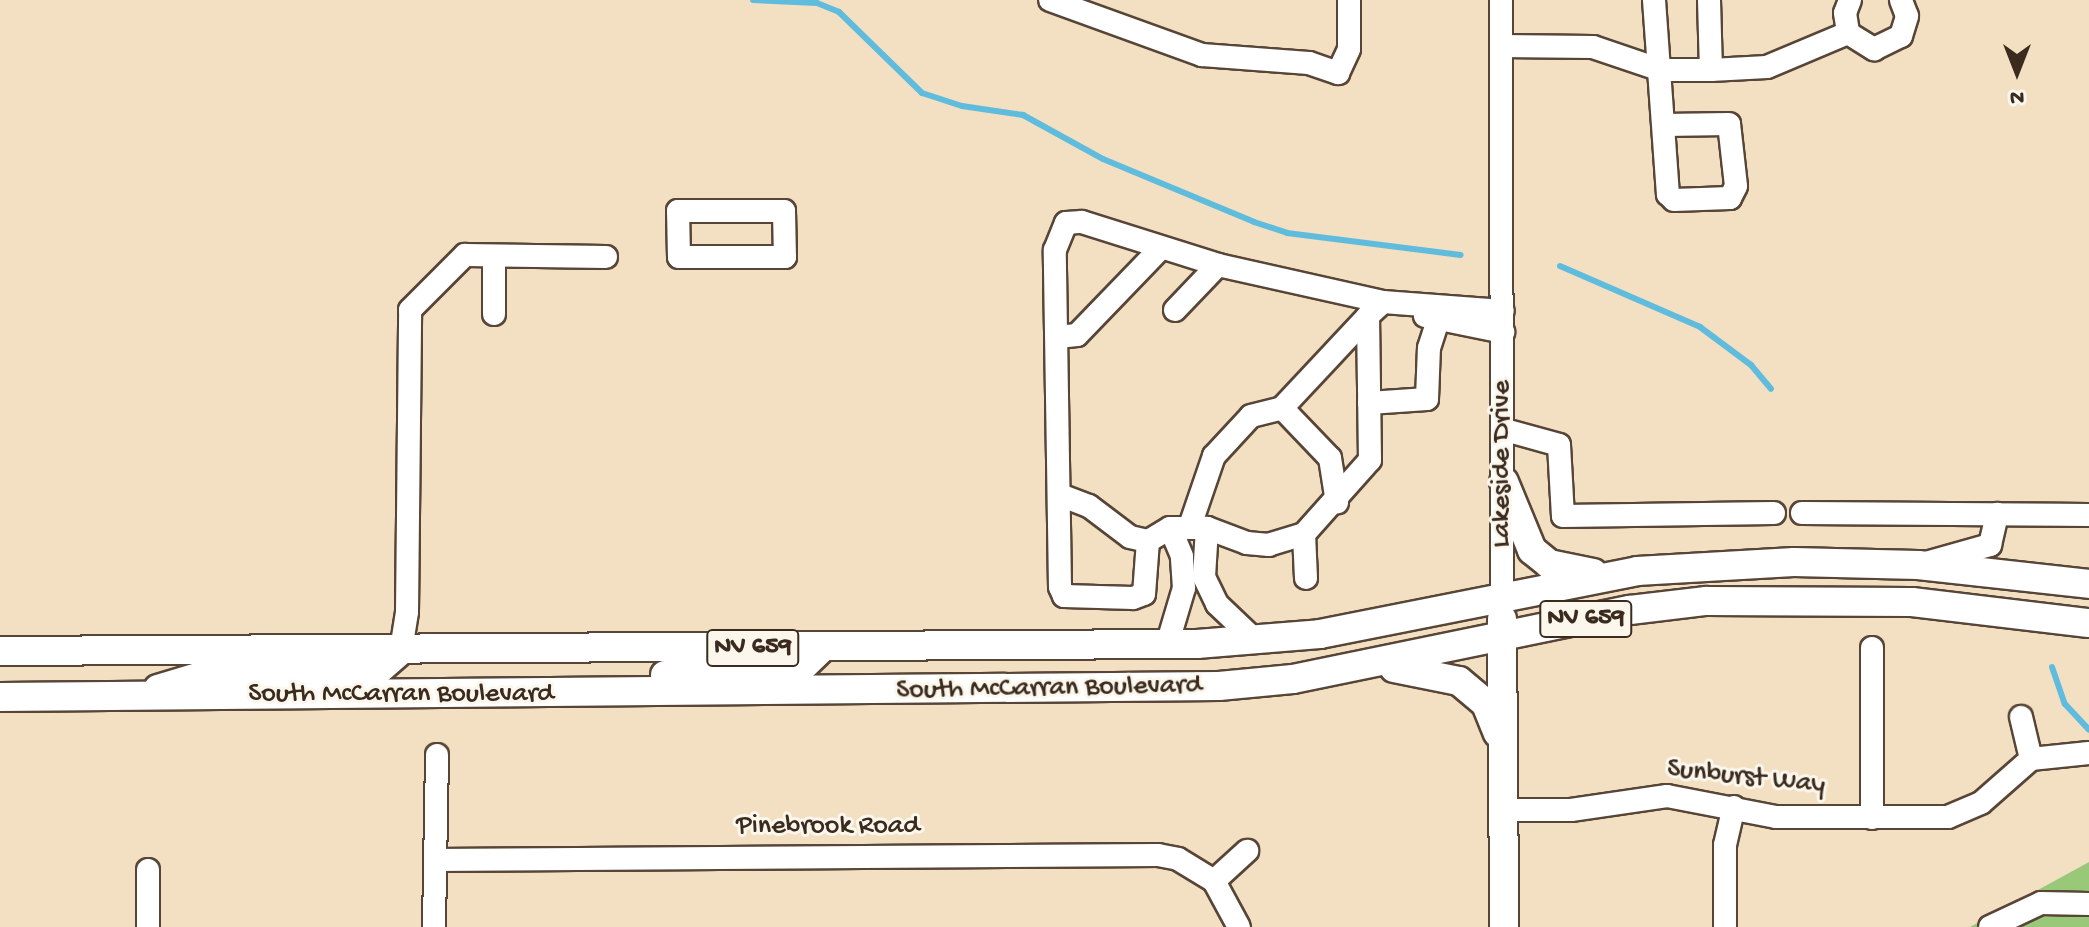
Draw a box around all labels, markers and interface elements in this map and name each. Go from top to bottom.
north arrow [1977,32,2057,112]
text: N [2010,83,2024,109]
street label: Lakeside Drive [1486,380,1520,548]
road number: NV 659 [1538,597,1634,641]
road number: NV 659 [705,626,801,670]
street label: South McCarran Boulevard [896,670,1202,708]
street label: South McCarran Boulevard [248,678,554,712]
street label: Sunburst Way [1665,753,1827,803]
street label: Pinebrook Road [736,810,920,844]

